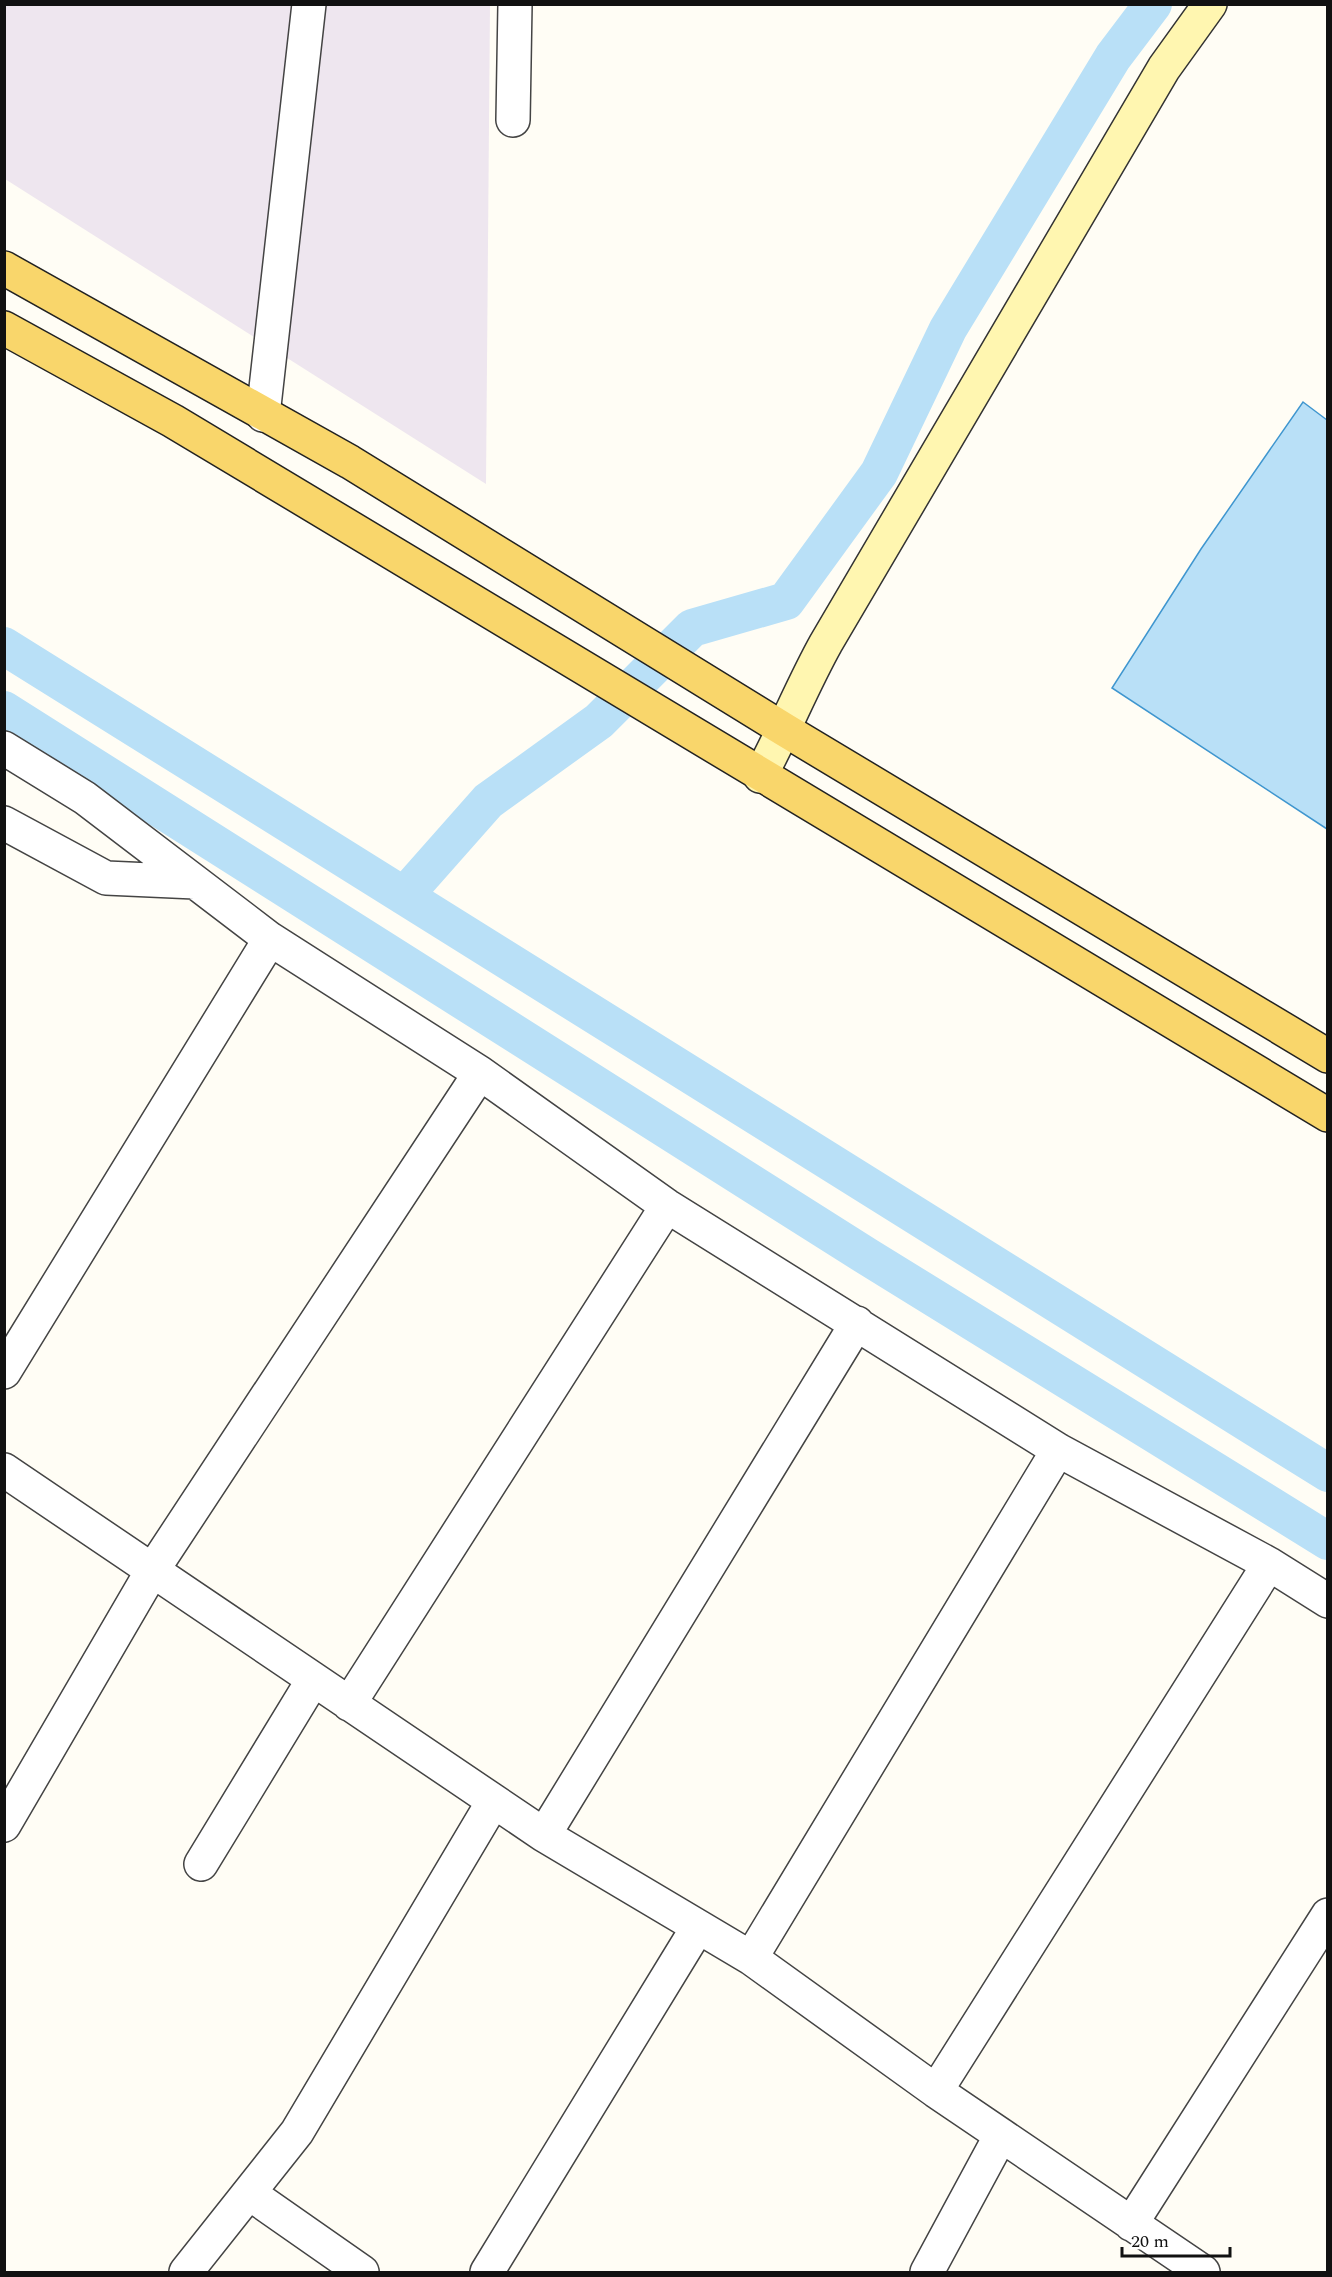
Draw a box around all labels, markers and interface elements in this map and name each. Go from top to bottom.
scale bar [1122,2220,1230,2258]
text: 20 m [1131,2228,1169,2255]

